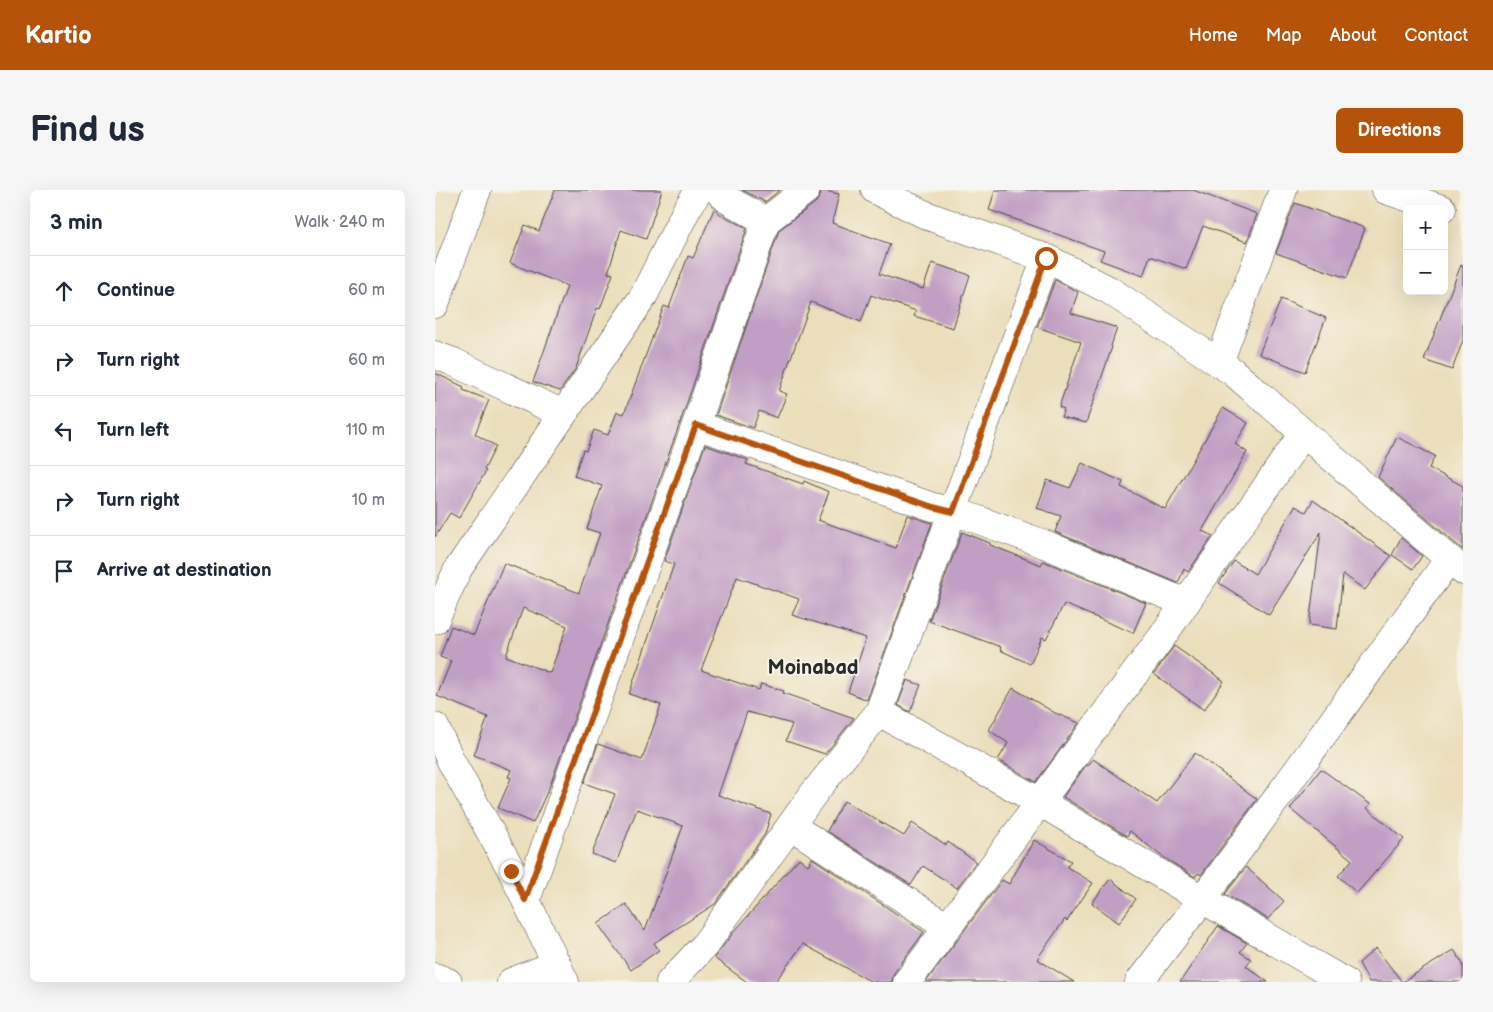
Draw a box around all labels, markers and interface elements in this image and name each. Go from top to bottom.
text: Kartio [25,21,92,50]
text: Home [1189,25,1238,46]
text: Map [1266,25,1302,46]
text: About [1330,25,1377,46]
text: Contact [1405,25,1468,46]
button: Directions [1336,108,1463,153]
text: Find us [30,109,145,152]
map controls [1403,205,1448,295]
button: + [1403,205,1448,250]
text: 3 min [50,210,103,235]
text: Walk · 240 m [295,213,385,232]
route start [1035,247,1058,270]
button: − [1403,250,1448,295]
icon: ahead [50,277,78,305]
text: Continue [97,279,175,302]
text: 60 m [348,281,385,300]
icon: right [50,347,78,375]
text: Turn right [97,349,180,372]
text: 60 m [348,351,385,370]
icon: left [50,417,78,445]
text: Turn left [97,419,169,442]
text: 110 m [346,421,385,440]
icon: right [50,487,78,515]
text: Turn right [97,489,180,512]
text: 10 m [352,491,385,510]
icon: arrive [50,557,78,585]
text: Arrive at destination [97,559,272,582]
district label: Moinabad [767,656,859,680]
route end [500,860,523,883]

